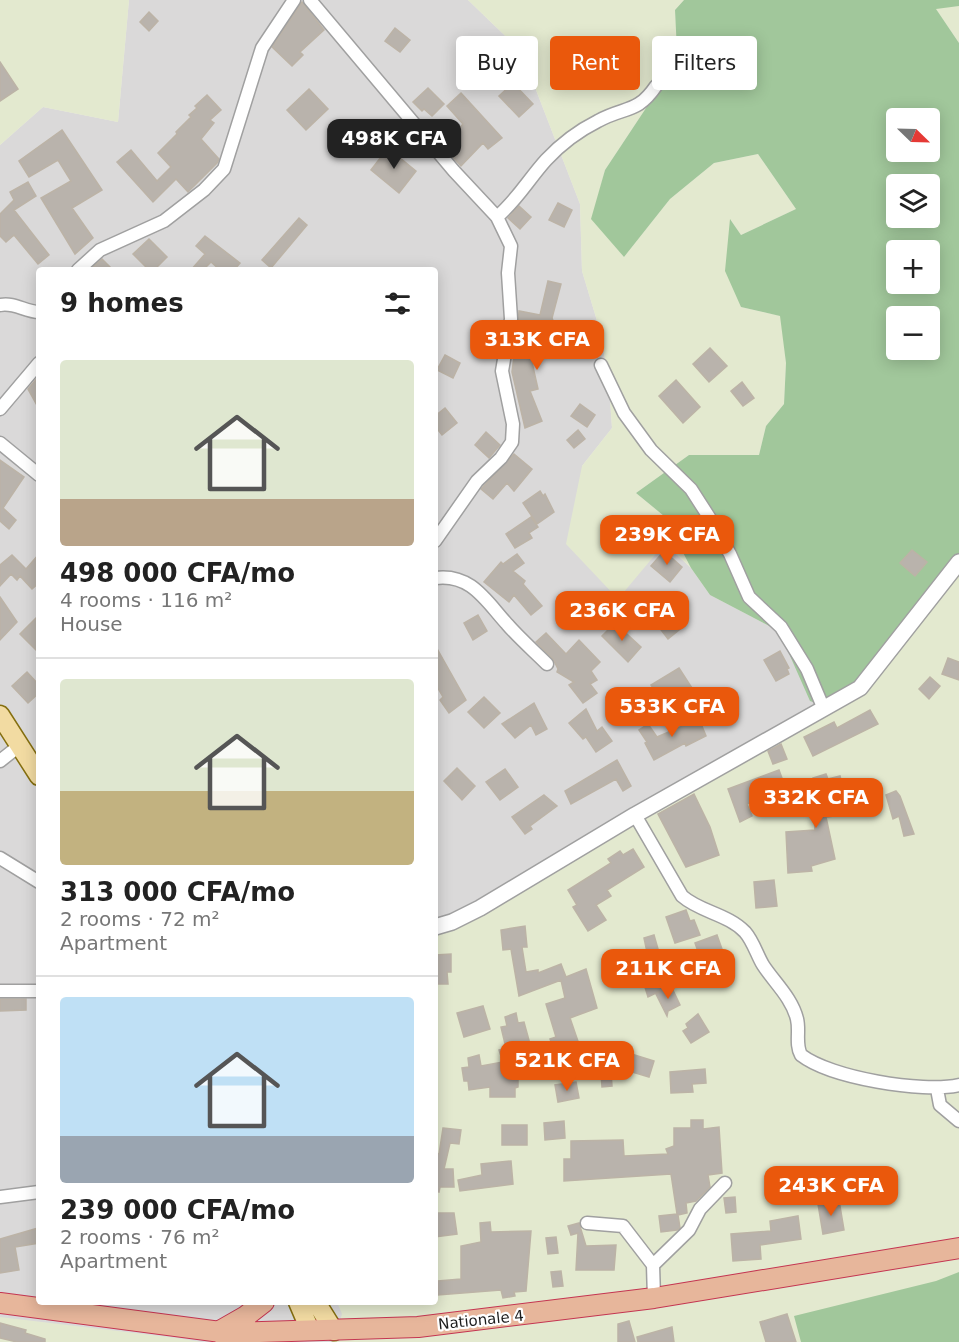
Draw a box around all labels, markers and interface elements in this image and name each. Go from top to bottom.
chip: Buy [456,36,538,90]
chip: Rent [550,36,640,90]
chip: Filters [652,36,757,90]
north arrow [886,108,940,162]
map controls [886,108,940,360]
pin: 498K CFA [332,119,456,170]
text: 498K CFA [341,126,447,150]
button: layers [886,174,940,228]
button: + [886,240,940,294]
icon: filters [381,287,414,320]
text: 9 homes [60,288,184,318]
button: − [886,306,940,360]
pin: 313K CFA [475,320,599,371]
text: 313K CFA [484,327,590,351]
icon: home [183,399,291,507]
pin: 239K CFA [605,515,729,566]
text: 239K CFA [614,522,720,546]
text: 498 000 CFA/mo [60,558,295,588]
text: 4 rooms · 116 m² [60,588,232,612]
pin: 236K CFA [560,591,684,642]
text: 236K CFA [569,598,675,622]
text: House [60,612,123,636]
pin: 533K CFA [610,687,734,738]
text: 533K CFA [619,694,725,718]
icon: home [183,718,291,826]
pin: 332K CFA [754,778,878,829]
text: 332K CFA [763,785,869,809]
text: 313 000 CFA/mo [60,877,295,907]
text: 2 rooms · 72 m² [60,907,220,931]
text: Apartment [60,931,167,955]
pin: 211K CFA [606,949,730,1000]
text: 211K CFA [615,956,721,980]
icon: home [183,1036,291,1144]
pin: 521K CFA [505,1041,629,1092]
text: 521K CFA [514,1048,620,1072]
pin: 243K CFA [769,1166,893,1217]
text: 243K CFA [778,1173,884,1197]
text: 239 000 CFA/mo [60,1195,295,1225]
text: 2 rooms · 76 m² [60,1225,220,1249]
text: Apartment [60,1249,167,1273]
street label: Nationale 4 [437,1307,525,1333]

